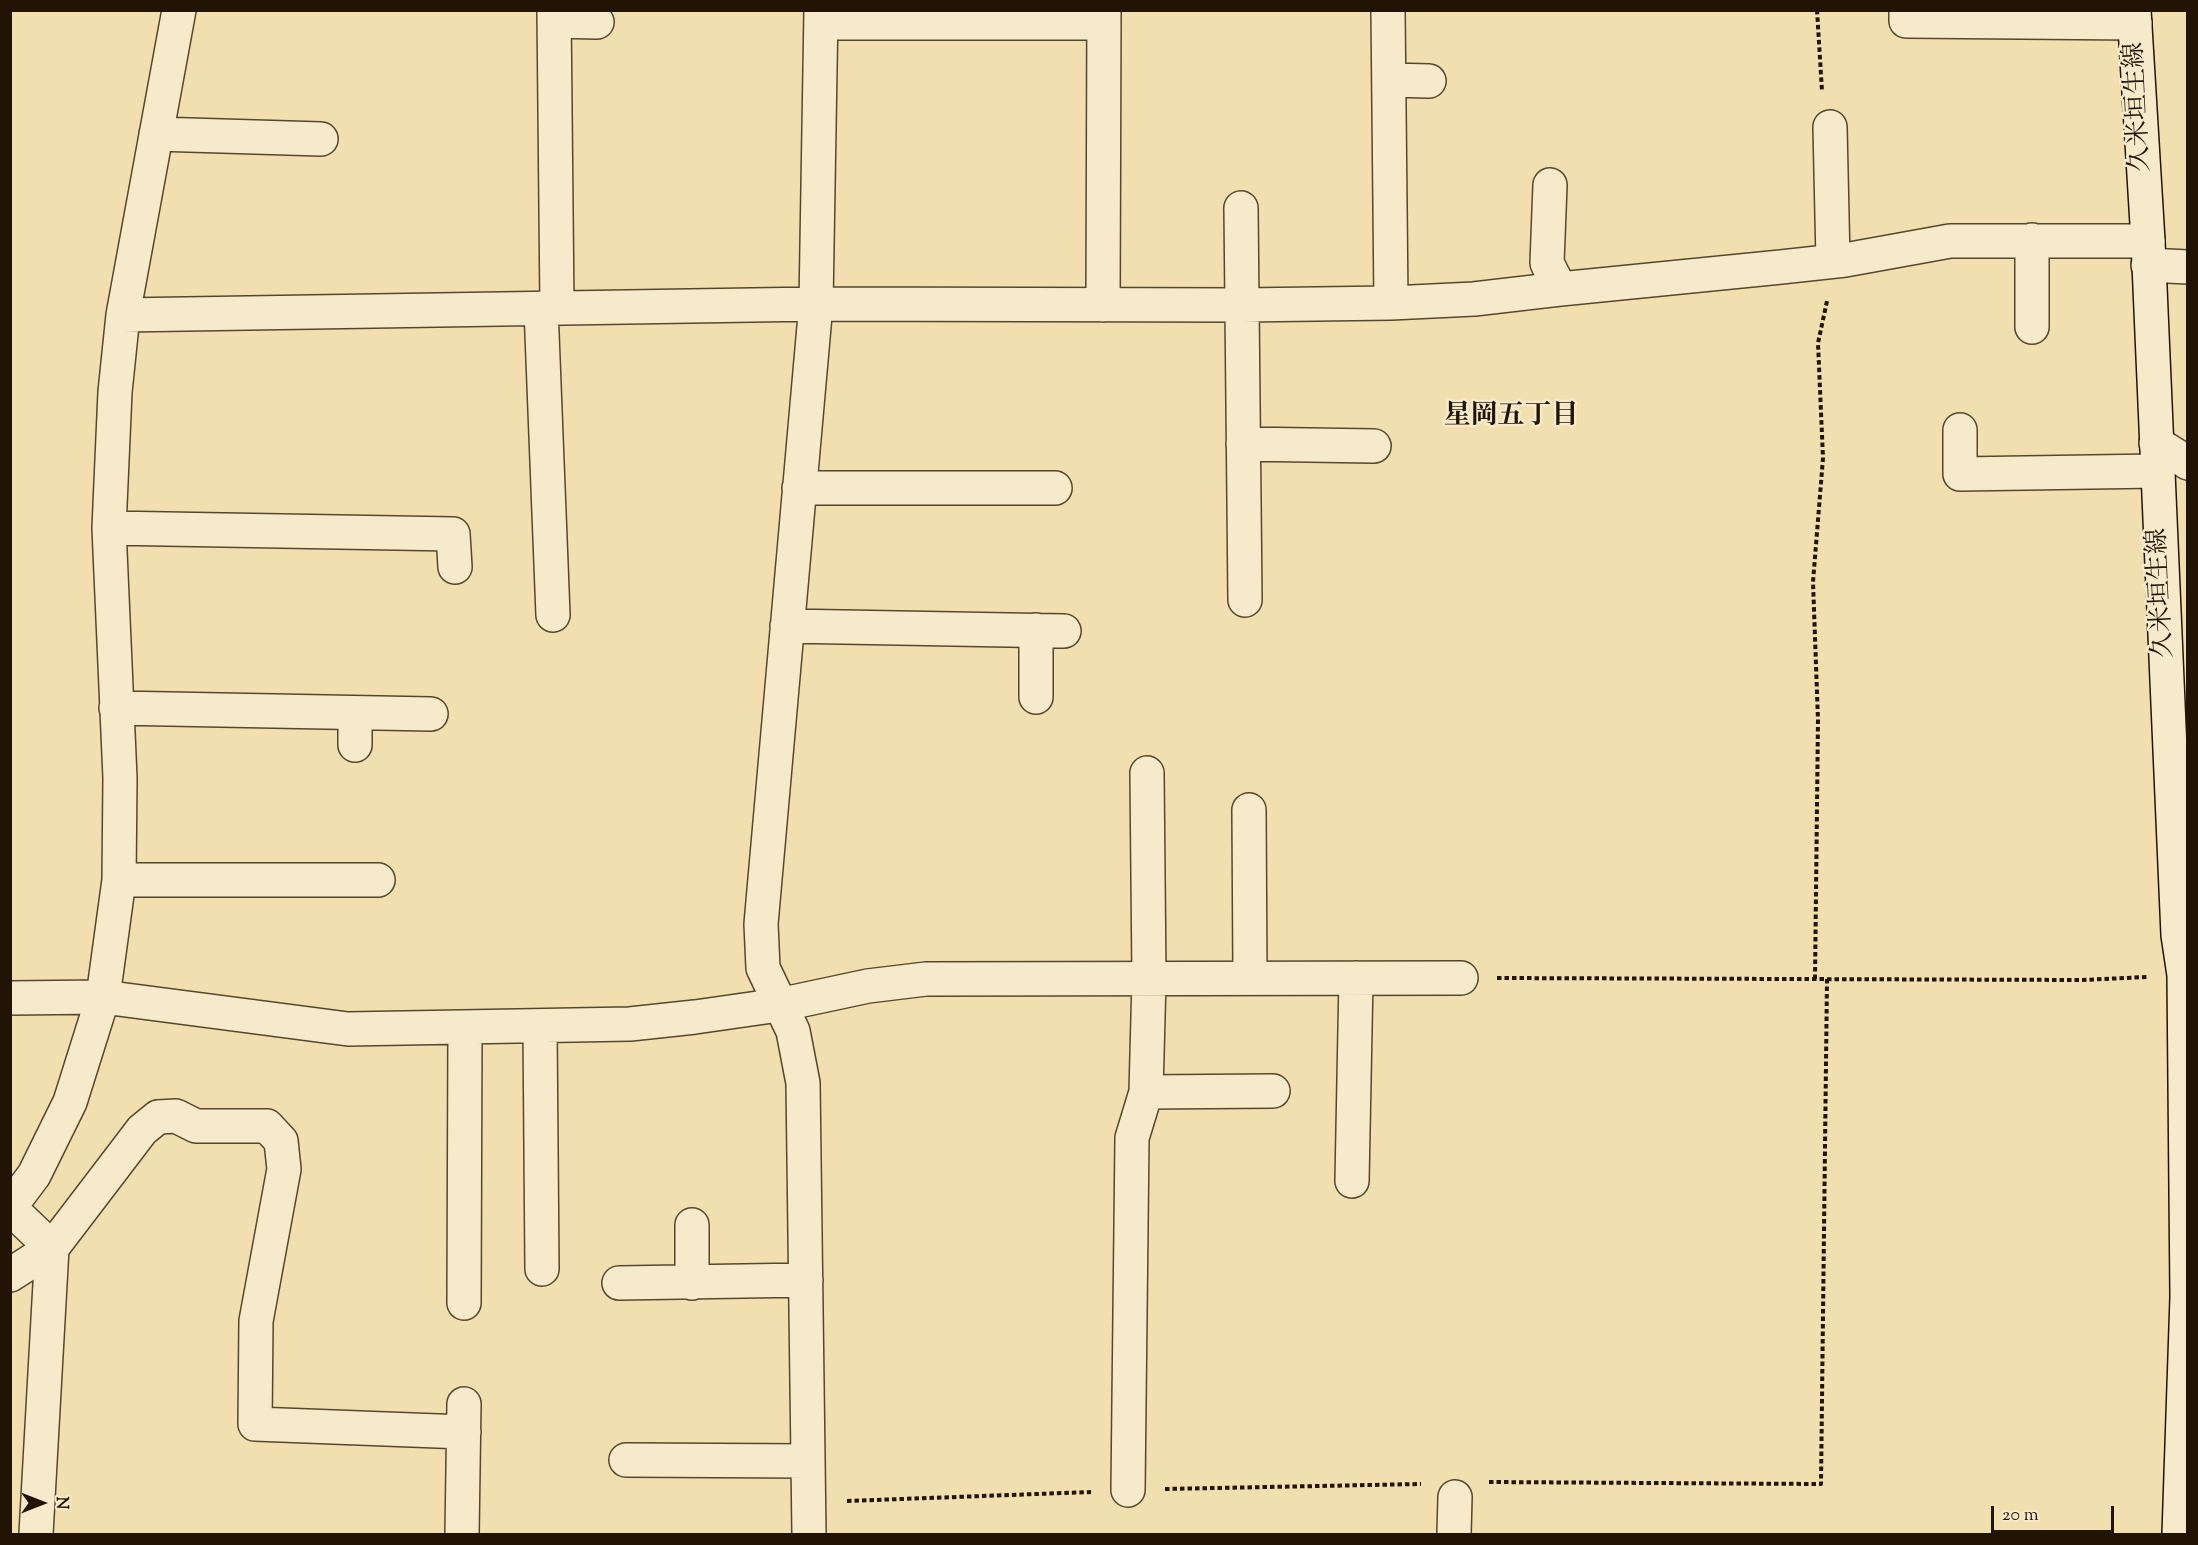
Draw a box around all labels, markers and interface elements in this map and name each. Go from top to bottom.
street label: 久米垣生線 [2121,41,2159,173]
district label: 星岡五丁目 [1444,402,1578,434]
street label: 久米垣生線 [2144,527,2182,659]
north arrow [12,1473,72,1533]
scale bar [1994,1494,2117,1532]
text: N [49,1497,72,1509]
text: 20 m [2002,1503,2039,1529]

